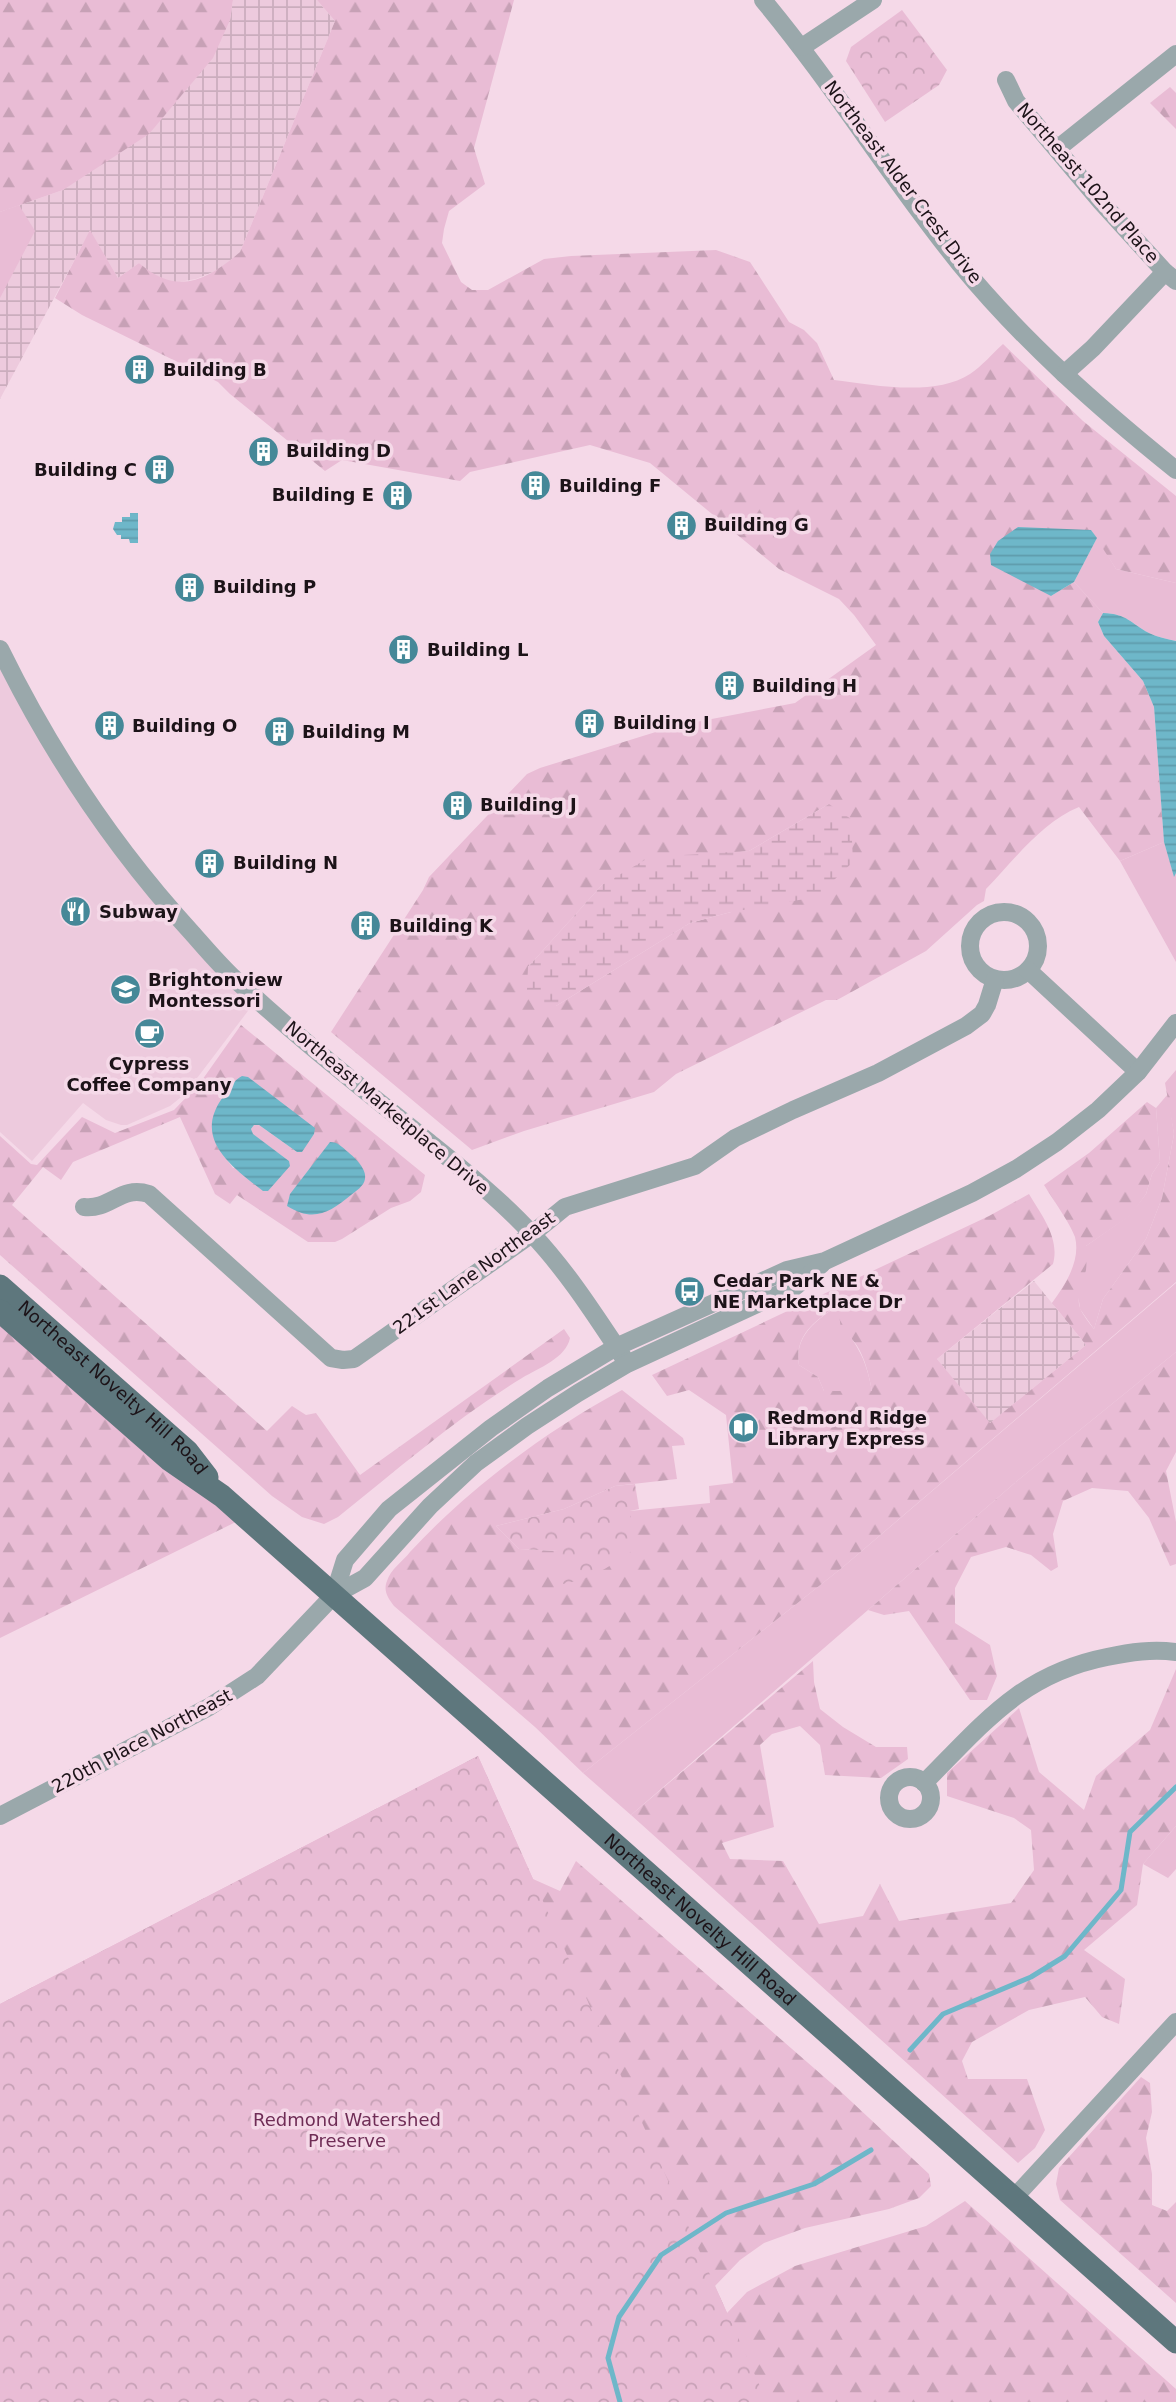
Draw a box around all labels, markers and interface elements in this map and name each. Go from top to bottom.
street label: Northeast Alder Crest Drive [820,76,987,287]
street label: Northeast 102nd Place [1013,98,1164,267]
building icon: Building B [123,353,157,387]
place label: Building B [163,359,267,380]
building icon: Building D [246,434,280,468]
place label: Building D [286,440,391,461]
building icon: Building C [143,453,177,487]
place label: Building C [34,459,137,480]
building icon: Building F [519,469,553,503]
place label: Building F [559,475,661,496]
building icon: Building E [380,478,414,512]
place label: Building E [272,484,374,505]
building icon: Building G [664,508,698,542]
place label: Building G [704,514,809,535]
building icon: Building P [173,570,207,604]
place label: Building P [213,576,316,597]
building icon: Building L [387,633,421,667]
place label: Building L [427,639,528,660]
building icon: Building H [712,669,746,703]
place label: Building H [752,675,857,696]
building icon: Building I [573,706,607,740]
building icon: Building O [92,709,126,743]
place label: Building I [613,712,710,733]
place label: Building O [132,715,237,736]
building icon: Building M [262,715,296,749]
place label: Building M [302,721,410,742]
building icon: Building J [440,788,474,822]
place label: Building J [480,794,577,815]
building icon: Building N [193,846,227,880]
place label: Building N [233,852,338,873]
restaurant icon: Subway [59,895,93,929]
place label: Subway [99,901,178,922]
building icon: Building K [349,909,383,943]
place label: Building K [389,915,494,936]
place label: Brightonview Montessori [148,969,283,1011]
school or university icon: Brightonview Montessori [108,973,142,1007]
street label: Northeast Marketplace Drive [282,1016,493,1199]
cafe icon: Cypress Coffee Company [132,1017,166,1051]
place label: Cypress Coffee Company [67,1053,232,1095]
street label: 221st Lane Northeast [389,1207,559,1338]
place label: Cedar Park NE & NE Marketplace Dr [713,1270,902,1312]
bus stop icon: Cedar Park NE & NE Marketplace Dr [673,1274,707,1308]
street label: Northeast Novelty Hill Road [14,1296,212,1479]
place label: Redmond Ridge Library Express [767,1407,927,1449]
library icon: Redmond Ridge Library Express [727,1411,761,1445]
street label: 220th Place Northeast [48,1684,235,1797]
street label: Northeast Novelty Hill Road [600,1829,800,2010]
park label: Redmond Watershed Preserve [253,2109,441,2151]

